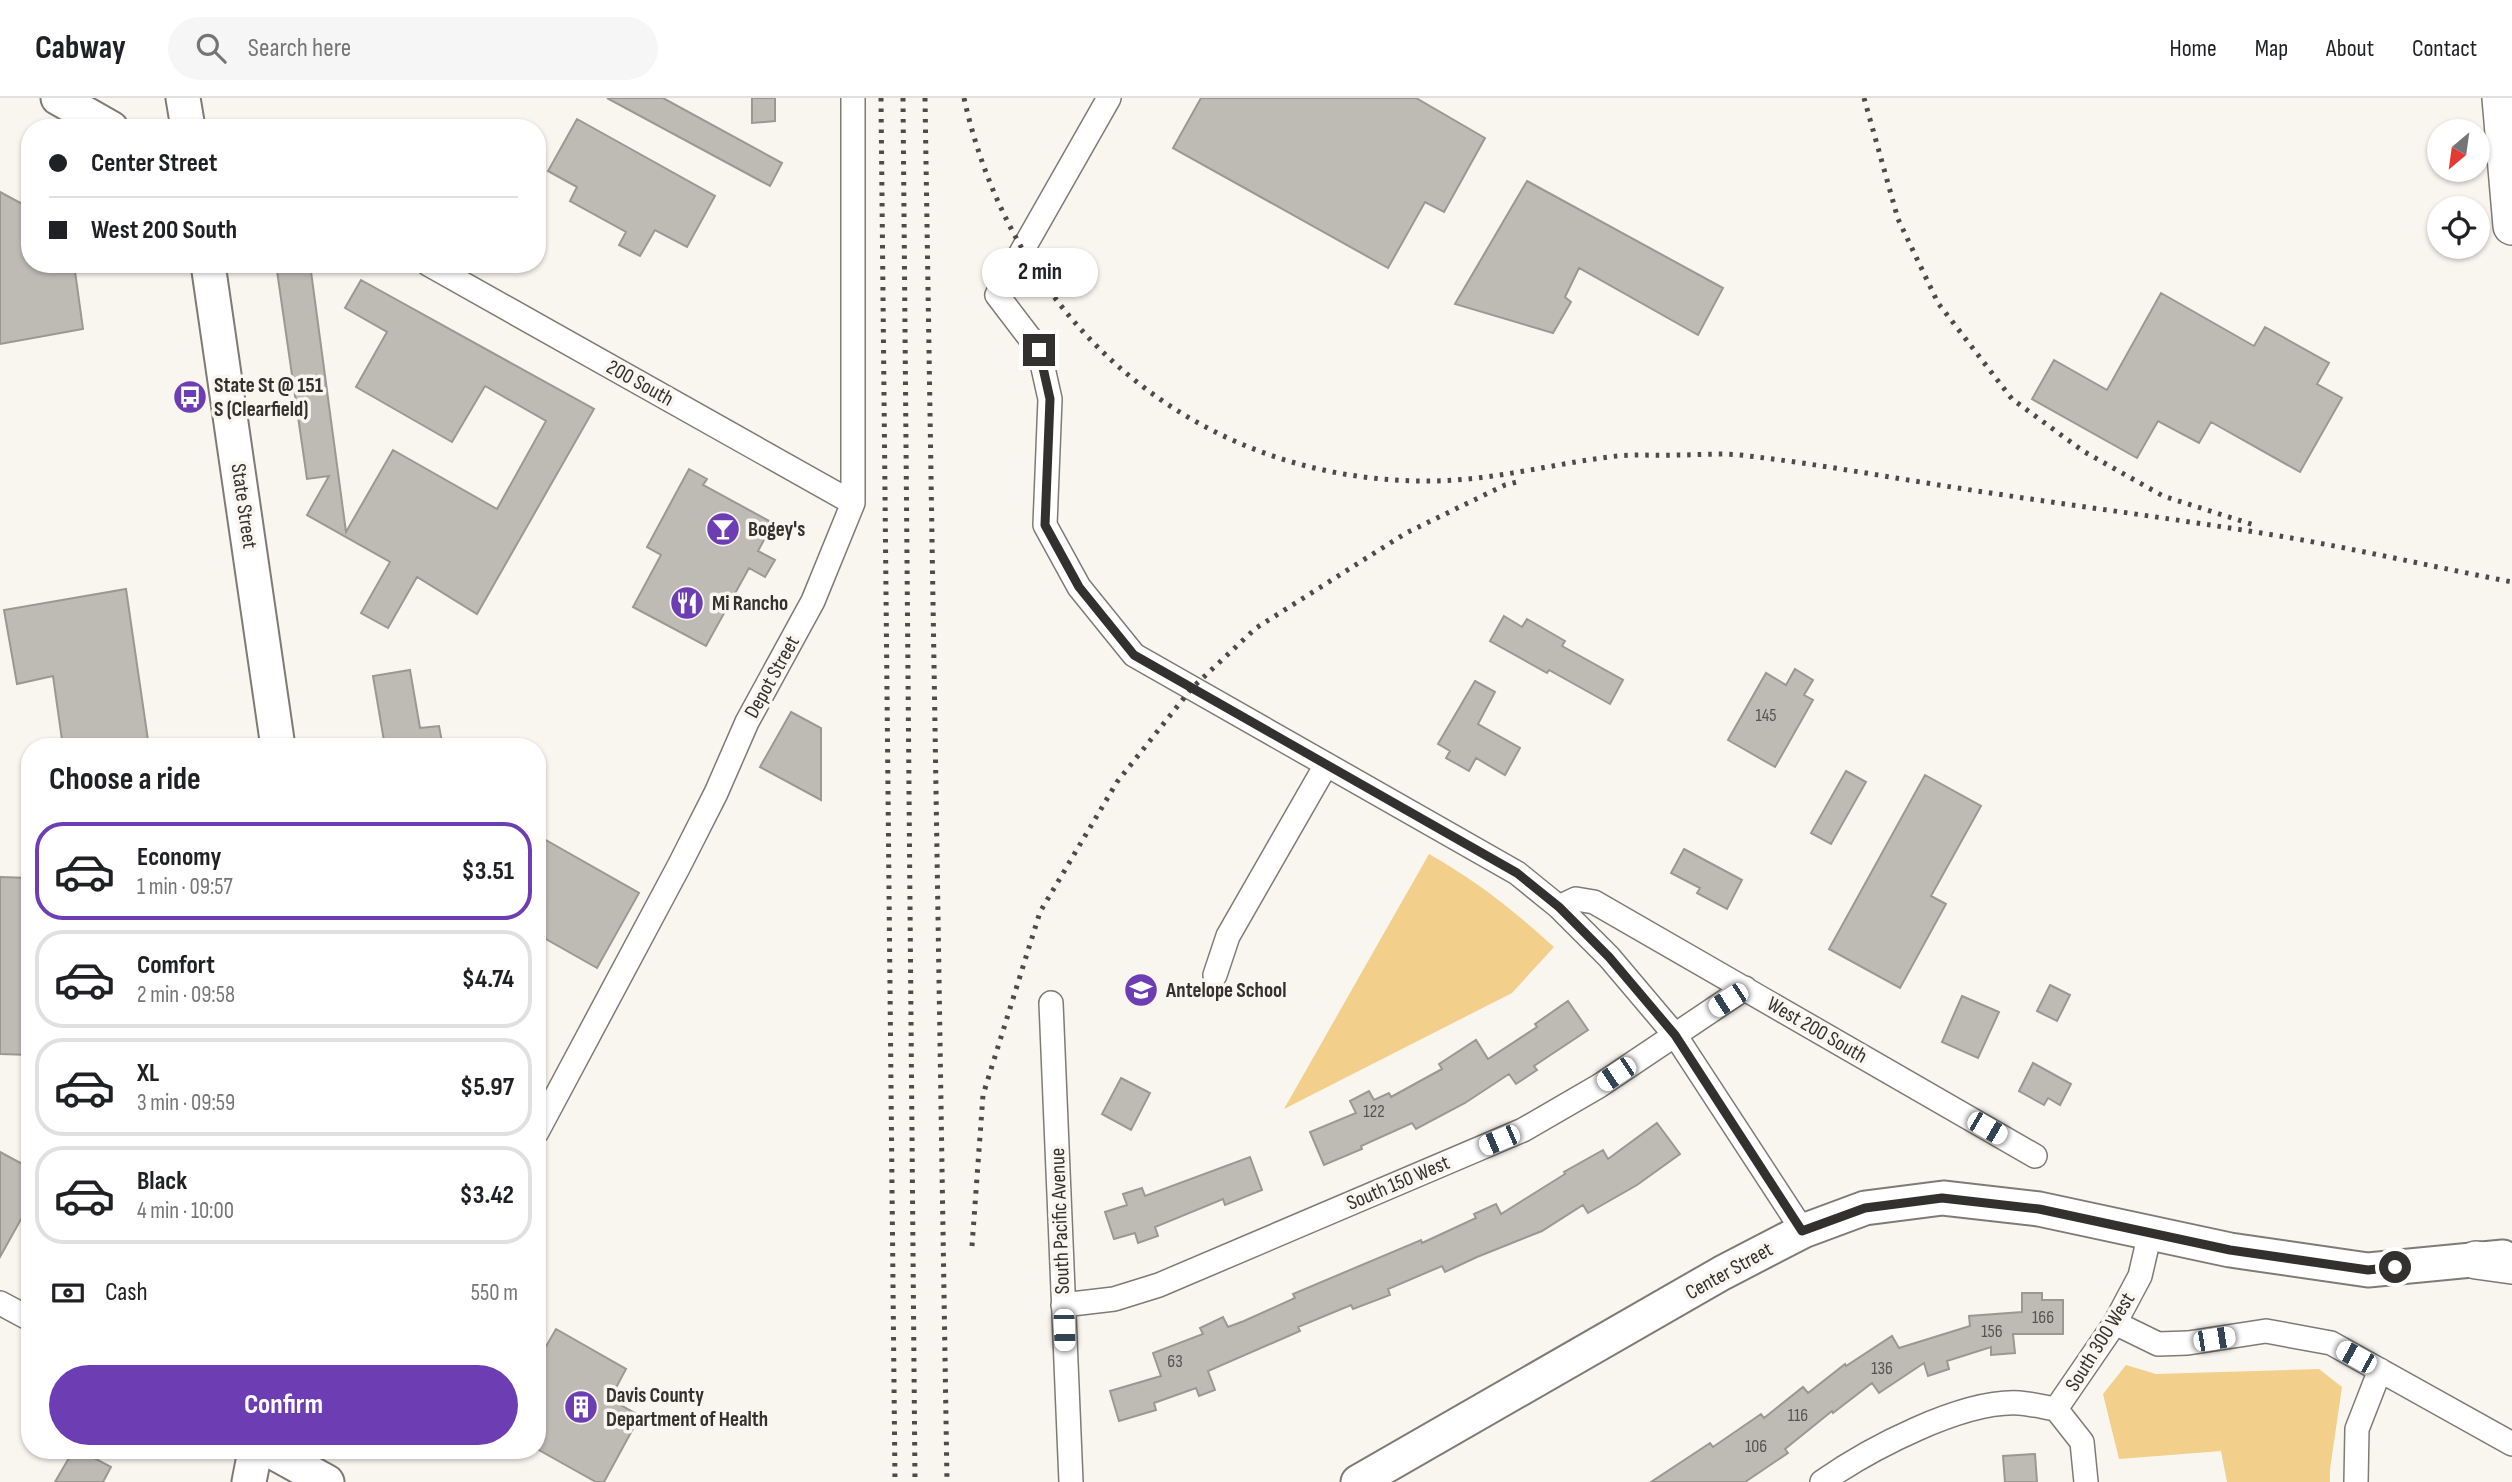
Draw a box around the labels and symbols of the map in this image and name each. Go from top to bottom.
north arrow [2427,119,2490,182]
callout: 2 min [981,248,1097,298]
route end [1023,334,1055,366]
street label: 200 South [602,354,678,412]
place label: State St @ 151 S (Clearfield) [214,373,323,422]
bus stop icon: State St @ 151 S (Clearfield) [171,378,209,416]
street label: State Street [226,462,262,550]
bar icon: Bogey's [704,510,742,548]
place label: Bogey's [748,517,805,542]
restaurant icon: Mi Rancho [668,584,706,622]
place label: Mi Rancho [712,591,788,616]
street label: Depot Street [739,631,805,723]
house number: 145 [1755,705,1777,726]
school or university icon: Antelope School [1122,971,1160,1009]
place label: Antelope School [1165,978,1287,1003]
car [1705,980,1752,1020]
street label: West 200 South [1762,991,1872,1069]
car [1593,1054,1640,1094]
house number: 122 [1363,1101,1385,1122]
car [1964,1108,2011,1148]
car [1476,1122,1523,1158]
street label: South Pacific Avenue [1045,1147,1075,1295]
street label: South 150 West [1343,1150,1453,1216]
street label: Center Street [1681,1237,1777,1305]
route start [2379,1251,2411,1283]
street label: South 300 West [2060,1288,2140,1396]
house number: 166 [2032,1307,2054,1328]
car [1053,1309,1076,1351]
house number: 156 [1981,1321,2003,1342]
car [2192,1325,2237,1353]
car [2333,1338,2380,1376]
house number: 63 [1167,1351,1183,1372]
house number: 136 [1871,1358,1893,1379]
place label: Davis County Department of Health [606,1383,768,1432]
building icon: Davis County Department of Health [562,1388,600,1426]
house number: 116 [1788,1405,1808,1426]
house number: 106 [1745,1436,1767,1457]

